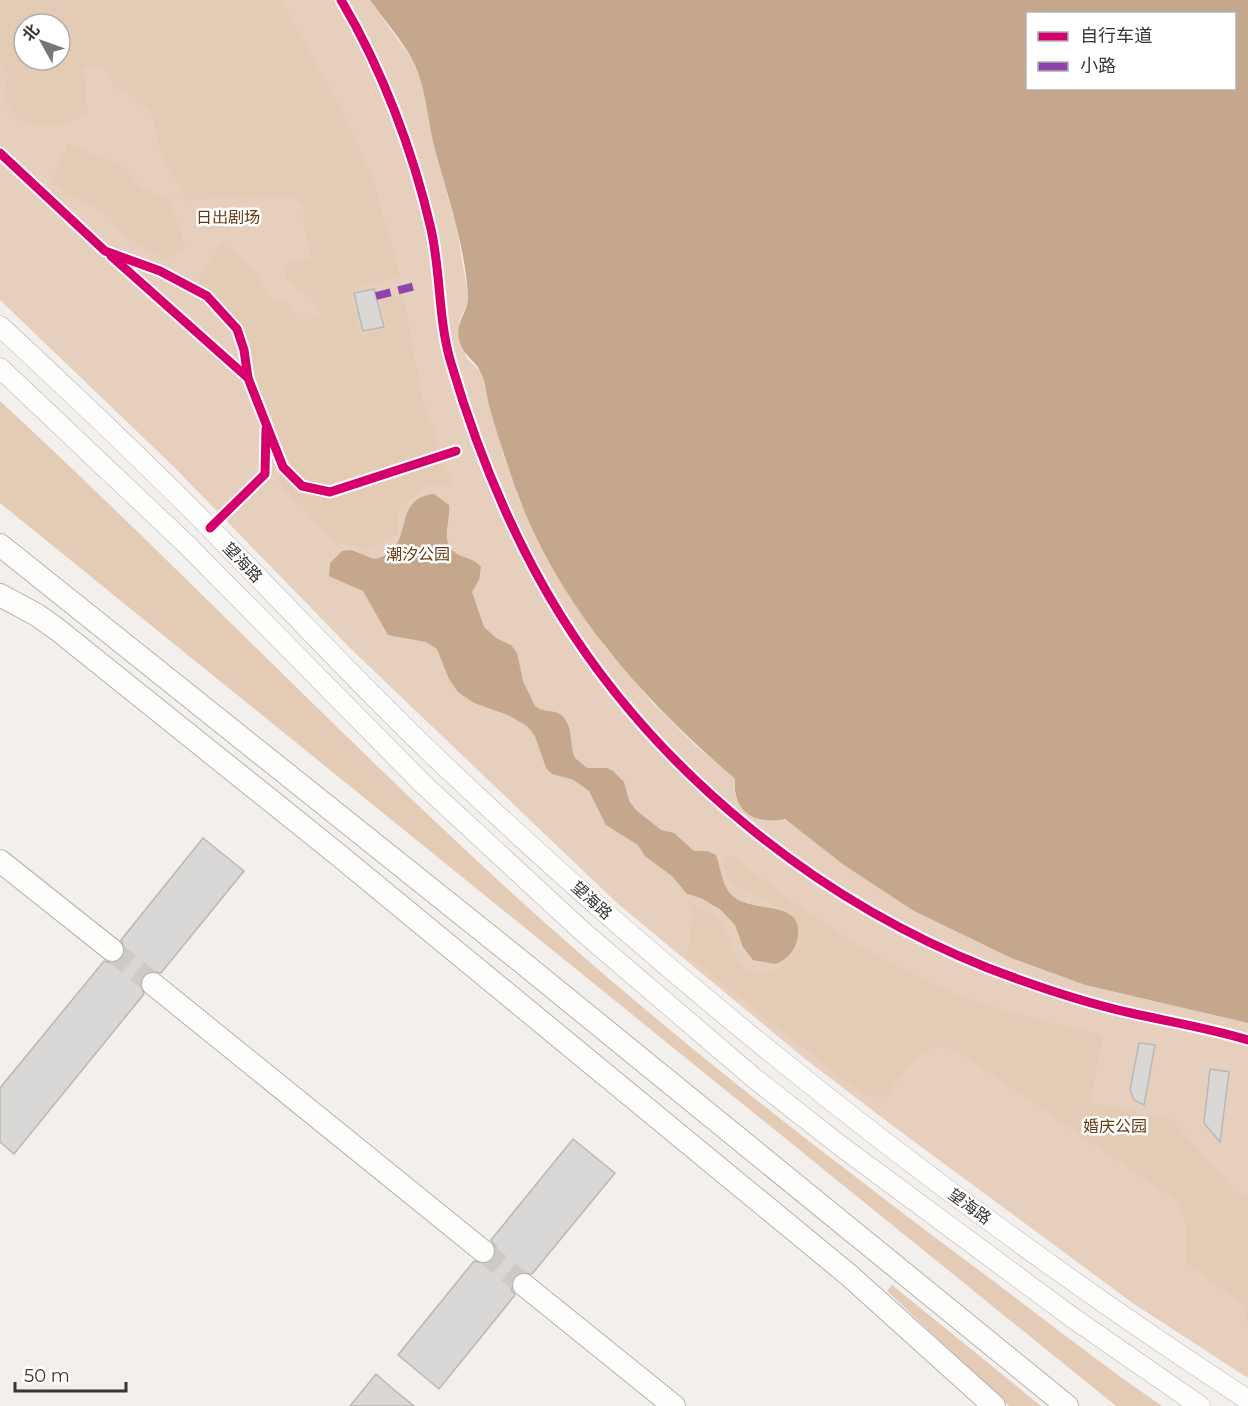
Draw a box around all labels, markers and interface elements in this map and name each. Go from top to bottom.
north arrow [12,12,72,72]
legend [1026,12,1236,90]
text: 北 [18,20,43,45]
text: 自行车道 [1080,25,1152,47]
text: 小路 [1080,55,1116,77]
park label: 日出剧场 [196,208,260,227]
street label: 望海路 [219,538,266,586]
park label: 潮汐公园 [386,545,450,564]
street label: 望海路 [567,877,616,923]
park label: 婚庆公园 [1083,1117,1147,1136]
street label: 望海路 [945,1185,995,1228]
scale bar [15,1355,126,1393]
text: 50 m [24,1365,70,1387]

